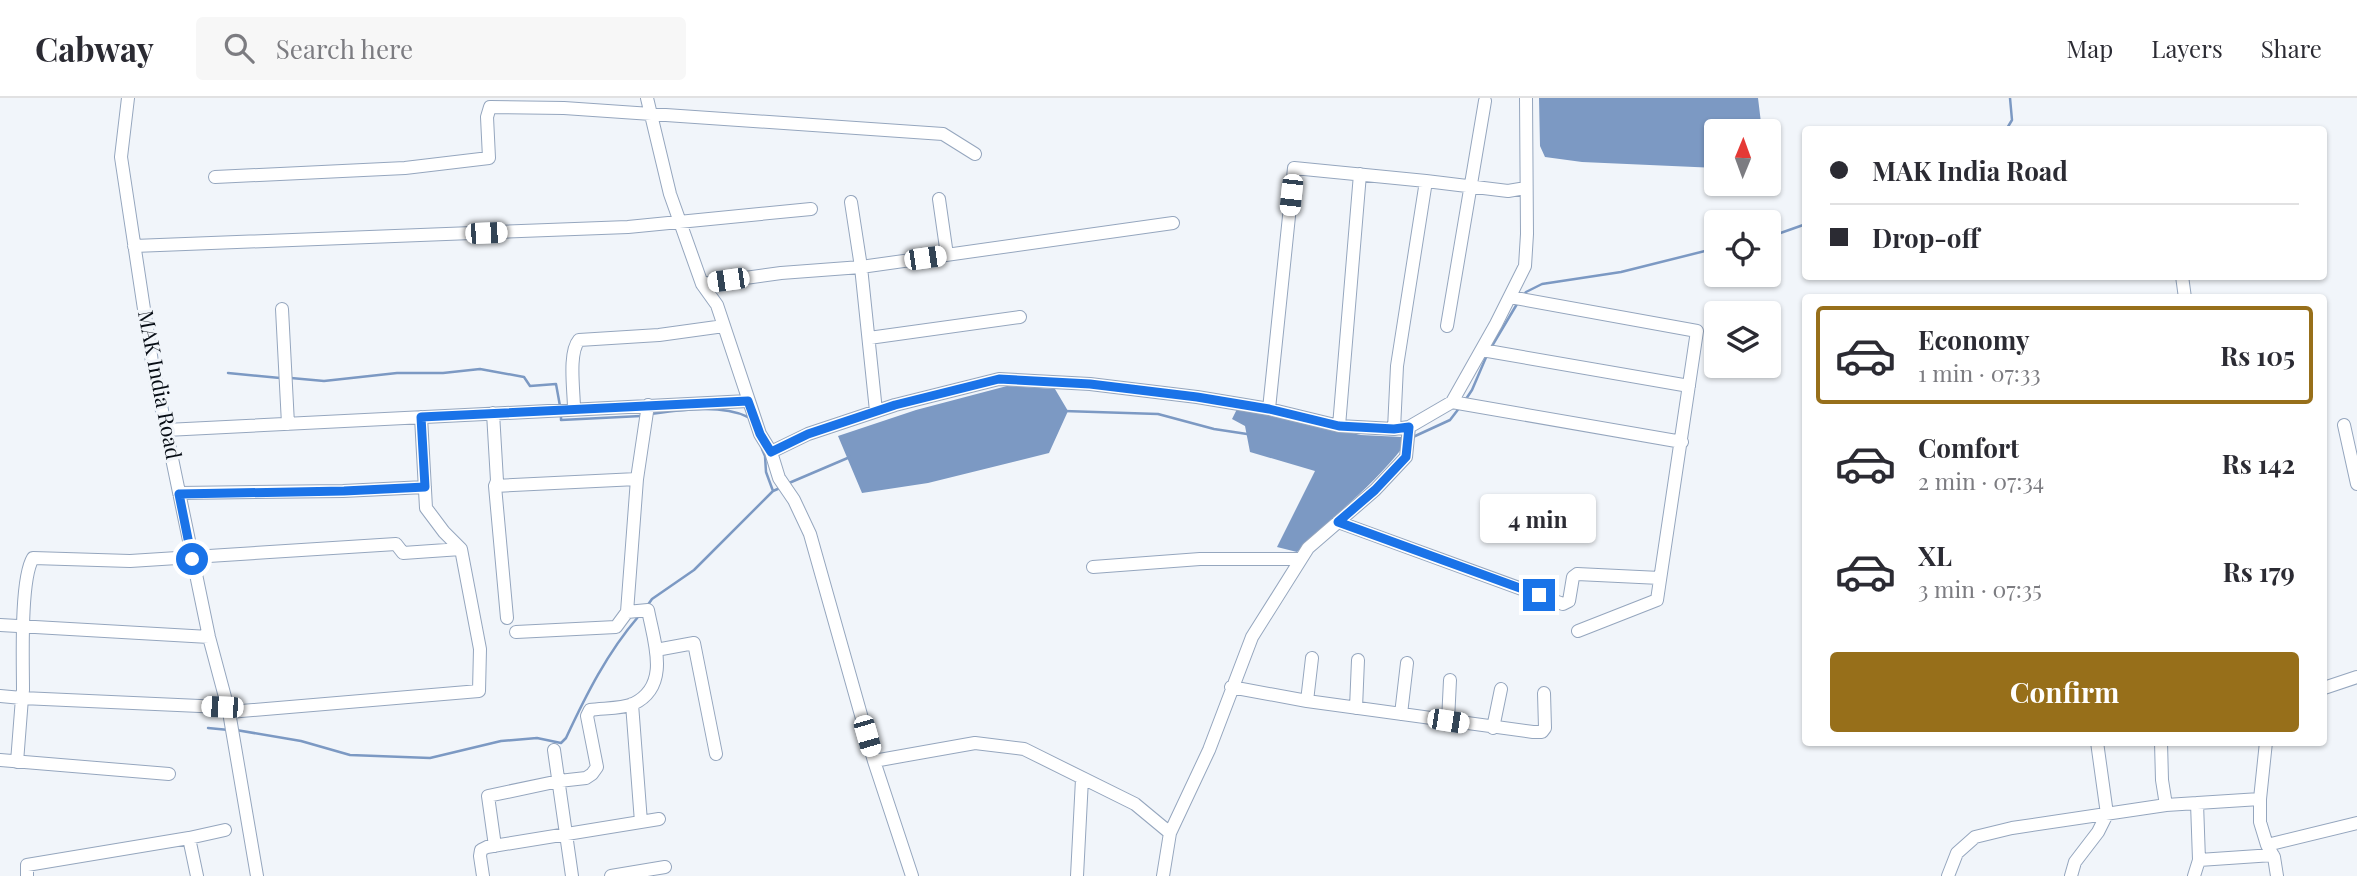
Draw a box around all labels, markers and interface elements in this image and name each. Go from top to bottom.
search box [196,17,686,80]
text: Cabway [35,26,154,70]
icon: search [220,29,258,67]
text: Search here [276,31,413,66]
text: Map [2067,32,2113,64]
text: Layers [2151,32,2223,64]
text: Share [2261,32,2322,64]
north arrow [1704,119,1782,196]
map controls [1704,119,1781,378]
text: MAK India Road [1872,153,2068,188]
car [1279,173,1304,217]
button: locate [1704,210,1781,287]
text: Drop-off [1872,220,1979,255]
car [465,222,508,244]
car [903,245,948,271]
car [706,267,751,293]
button: layers [1704,301,1781,378]
street label: MAK India Road [133,308,189,462]
text: Economy [1918,322,2029,357]
icon: car [1834,324,1897,387]
text: Rs 105 [2220,338,2295,373]
text: 1 min · 07:33 [1918,357,2041,388]
text: Comfort [1918,430,2019,465]
icon: car [1834,432,1897,495]
text: Rs 142 [2222,446,2295,481]
text: 2 min · 07:34 [1918,465,2044,496]
callout: 4 min [1481,494,1597,542]
text: 4 min [1508,503,1568,534]
text: XL [1918,538,1952,573]
icon: car [1834,540,1897,603]
route start [176,543,208,575]
text: Rs 179 [2223,554,2295,589]
text: 3 min · 07:35 [1918,573,2042,604]
route end [1523,579,1555,611]
button: Confirm [1830,652,2299,732]
car [201,696,244,718]
car [1426,707,1471,735]
car [852,713,883,759]

